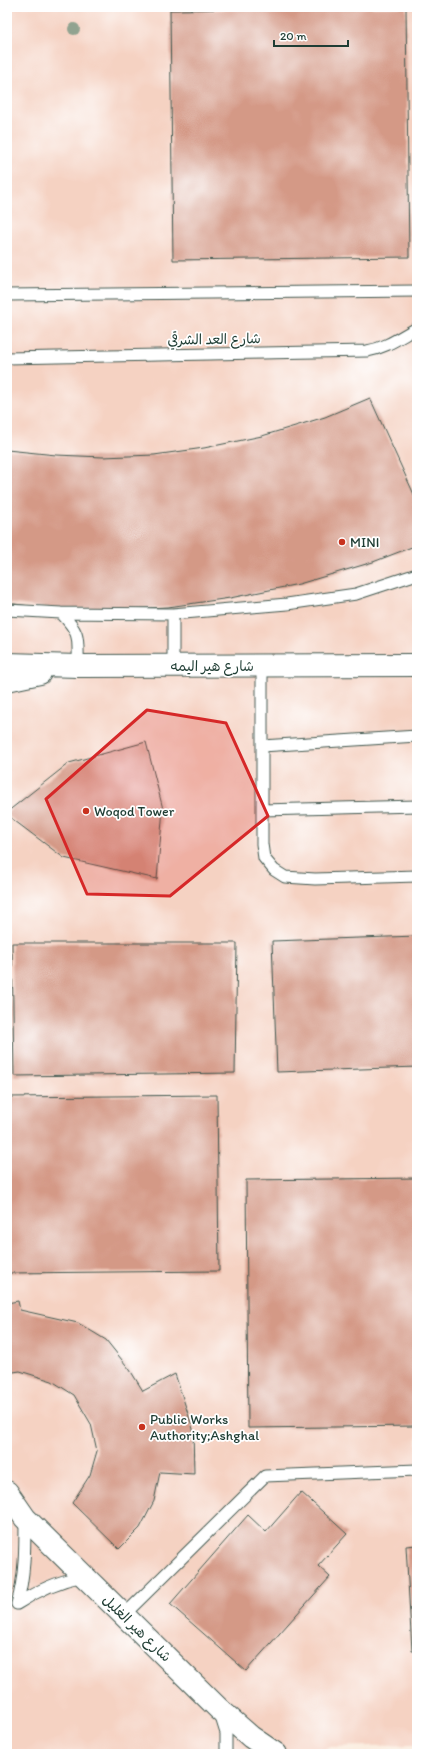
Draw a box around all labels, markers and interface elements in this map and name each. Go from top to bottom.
scale bar [274,22,348,48]
text: 20 m [280,29,307,43]
street label: شارع العد الشرقي [167,330,261,351]
place label: MINI [350,534,379,551]
marker: MINI [337,537,347,547]
street label: شارع هير اليمه [170,658,254,676]
place label: Woqod Tower [94,803,175,820]
marker: Woqod Tower [81,806,91,816]
place label: Public Works Authority;Ashghal [150,1411,259,1444]
marker: Public Works Authority;Ashghal [137,1422,147,1432]
street label: شارع هير الغليل [98,1591,174,1666]

